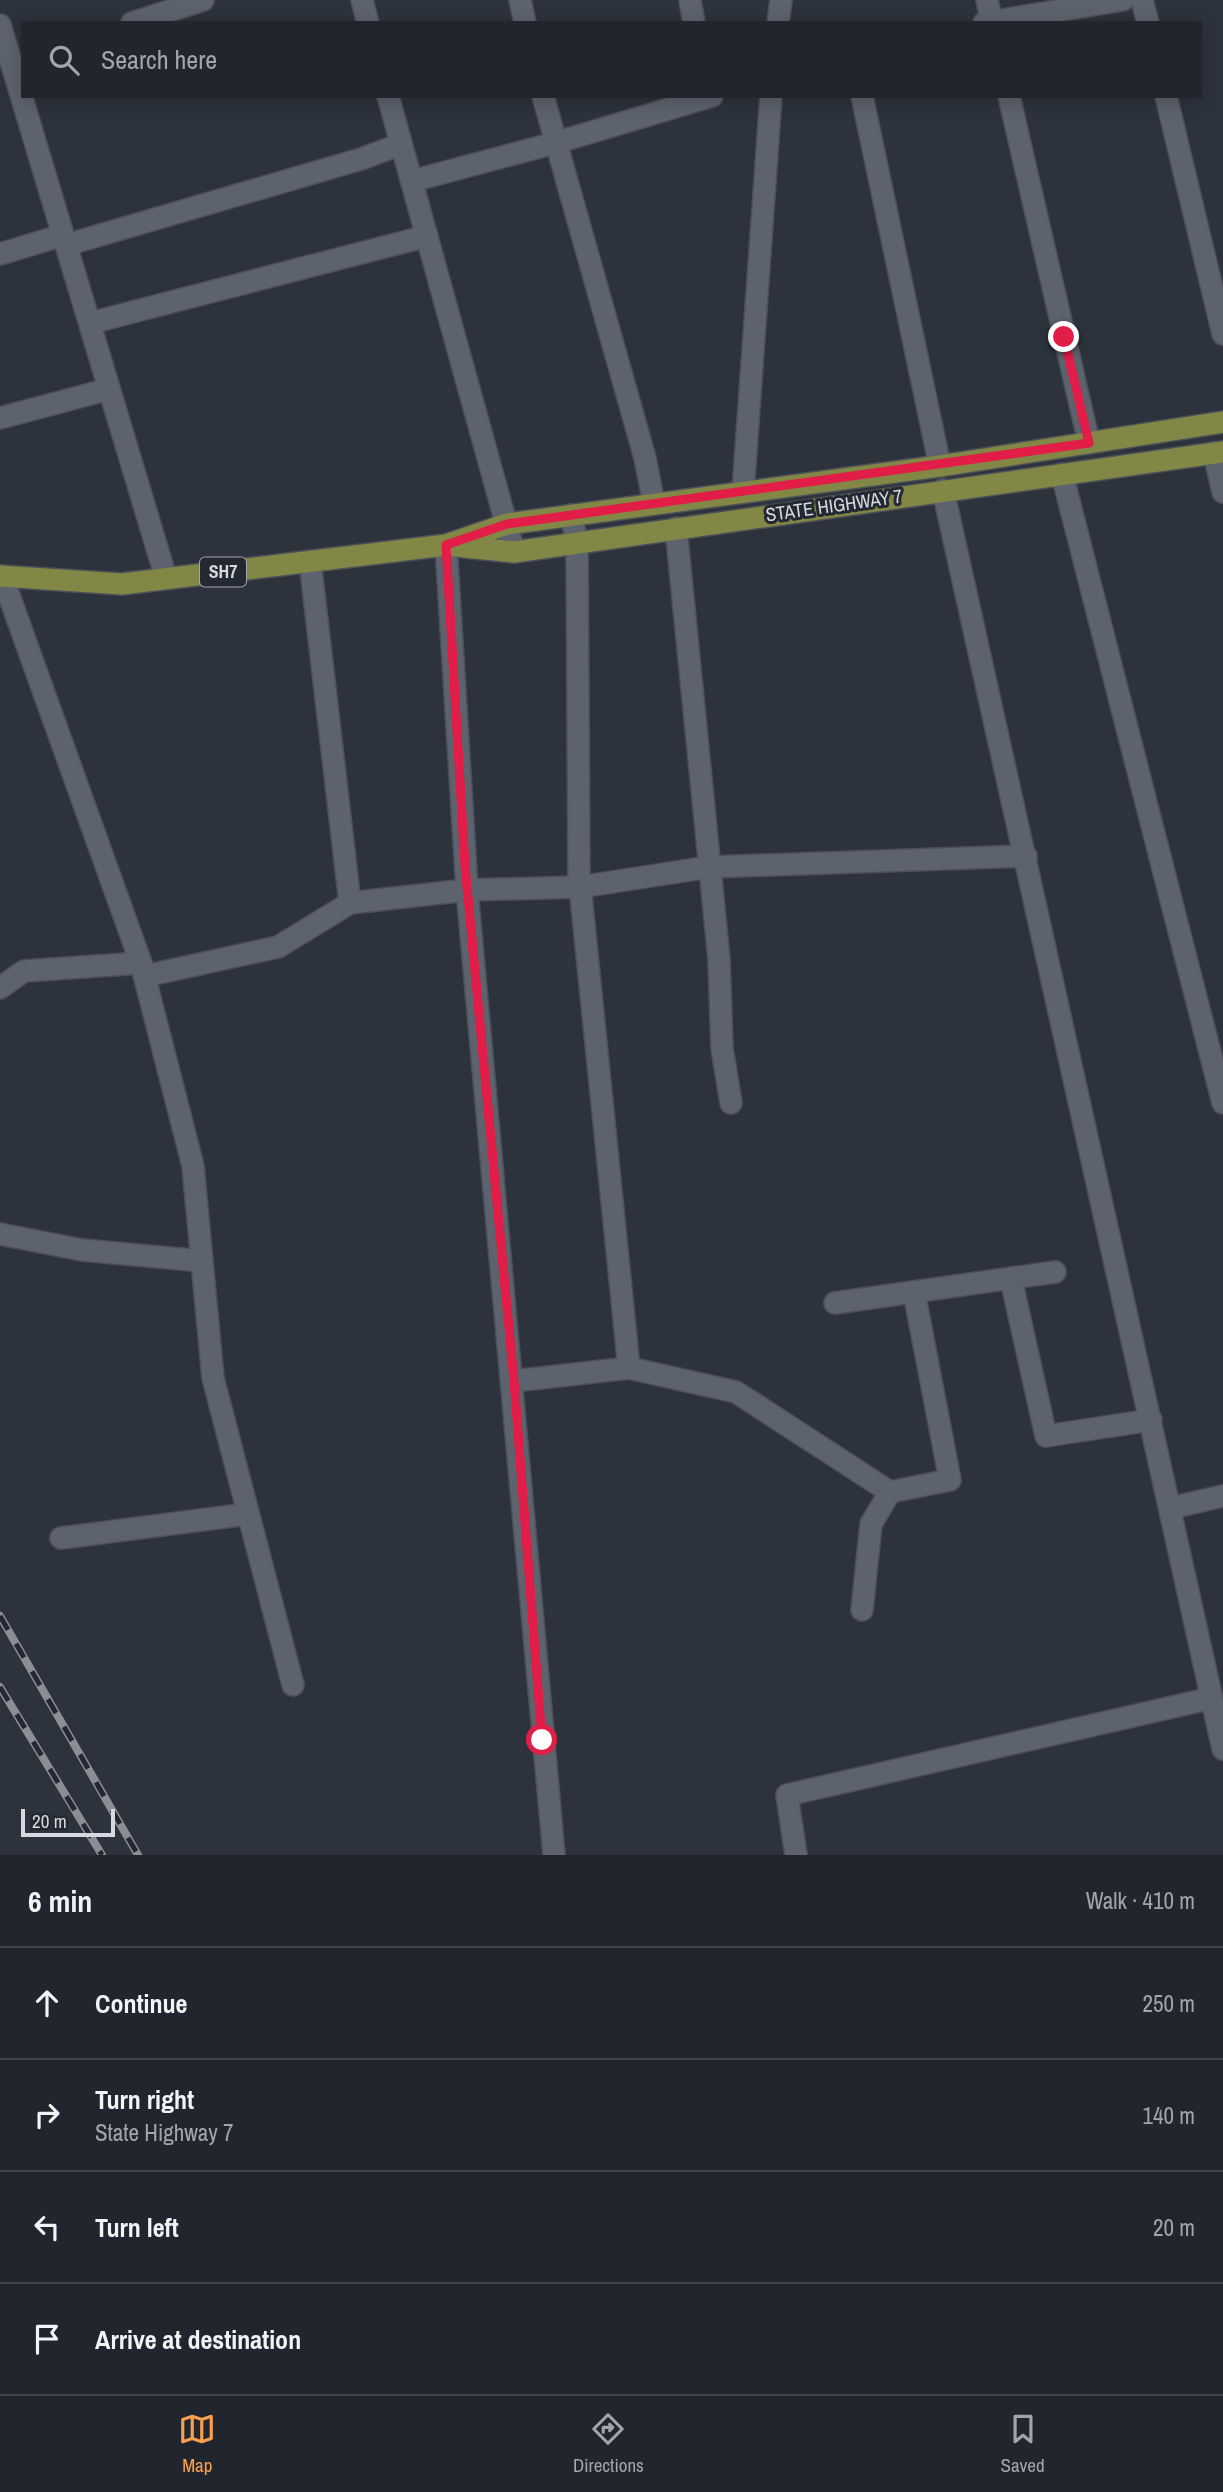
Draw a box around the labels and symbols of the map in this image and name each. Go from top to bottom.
route end [1048,321,1079,352]
street label: STATE HIGHWAY 7 [764,482,904,527]
road number: SH7 [200,558,246,586]
route start [526,1724,557,1755]
scale bar [21,1806,116,1838]

